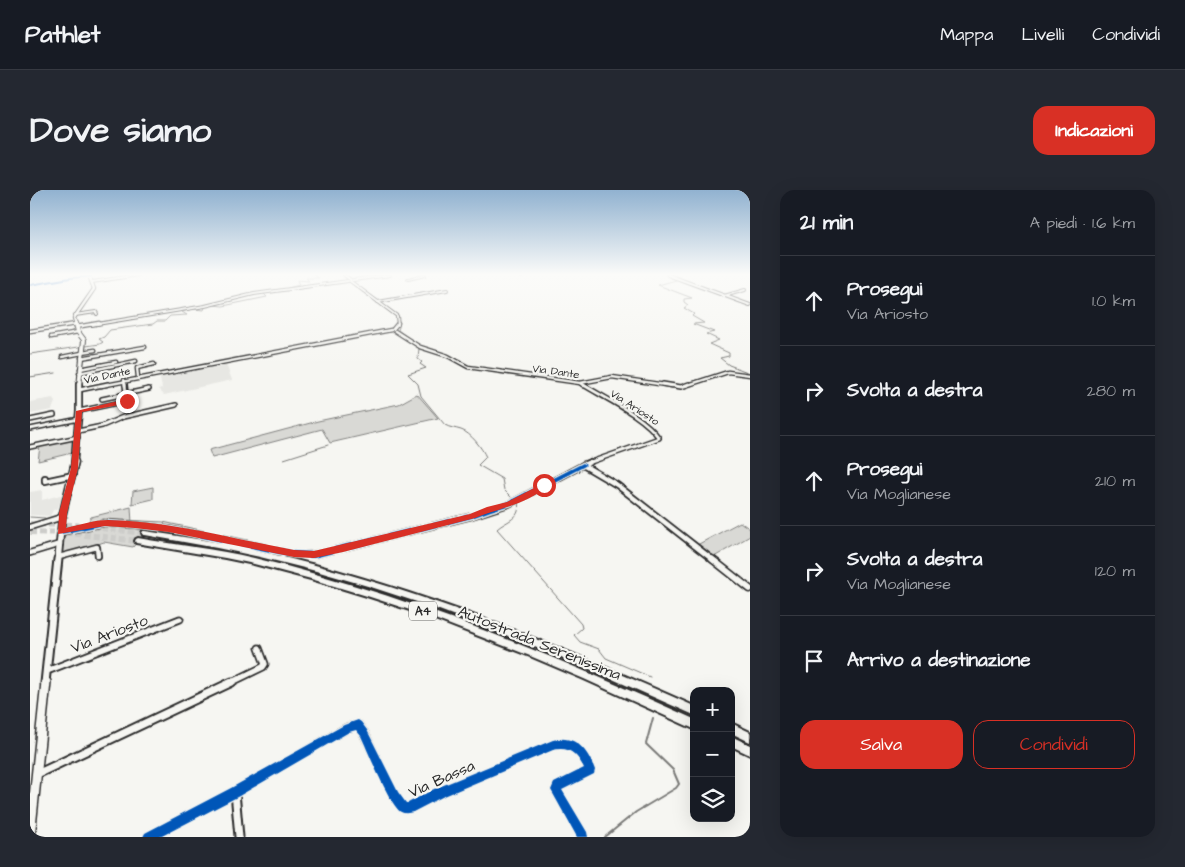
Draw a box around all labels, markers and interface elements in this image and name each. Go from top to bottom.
text: Pathlet [25,18,101,52]
text: Mappa [940,22,994,47]
text: Livelli [1022,22,1064,47]
text: Condividi [1092,22,1160,47]
text: Dove siamo [30,106,211,155]
button: Indicazioni [1033,106,1155,155]
text: 21 min [800,208,853,237]
text: A piedi · 1.6 km [1030,212,1135,234]
text: Prosegui [847,276,922,303]
icon: ahead [800,287,828,315]
text: 1.0 km [1092,290,1135,312]
text: Via Ariosto [847,303,928,325]
street label: Via Dante [532,361,580,382]
street label: Via Dante [82,363,132,388]
icon: right [800,377,828,405]
text: Svolta a destra [847,377,982,404]
text: 280 m [1087,380,1135,402]
street label: Via Ariosto [607,386,663,429]
route end [116,390,139,413]
text: Prosegui [847,456,922,483]
icon: ahead [800,467,828,495]
text: 210 m [1095,470,1135,492]
route start [533,474,556,497]
text: Via Moglianese [847,483,951,505]
text: Svolta a destra [847,546,982,573]
icon: right [800,557,828,585]
text: 120 m [1095,560,1135,582]
text: Via Moglianese [847,573,951,595]
street label: Autostrada Serenissima [455,600,624,686]
road number: A4 [409,602,437,621]
street label: Via Ariosto [68,609,151,659]
icon: arrive [800,647,828,675]
text: Arrivo a destinazione [847,647,1030,674]
map controls [690,687,735,822]
button: + [690,687,735,732]
button: Salva [800,720,963,769]
button: Condividi [973,720,1135,769]
button: − [690,732,735,777]
street label: Via Bassa [405,754,478,803]
button: layers [690,777,735,822]

